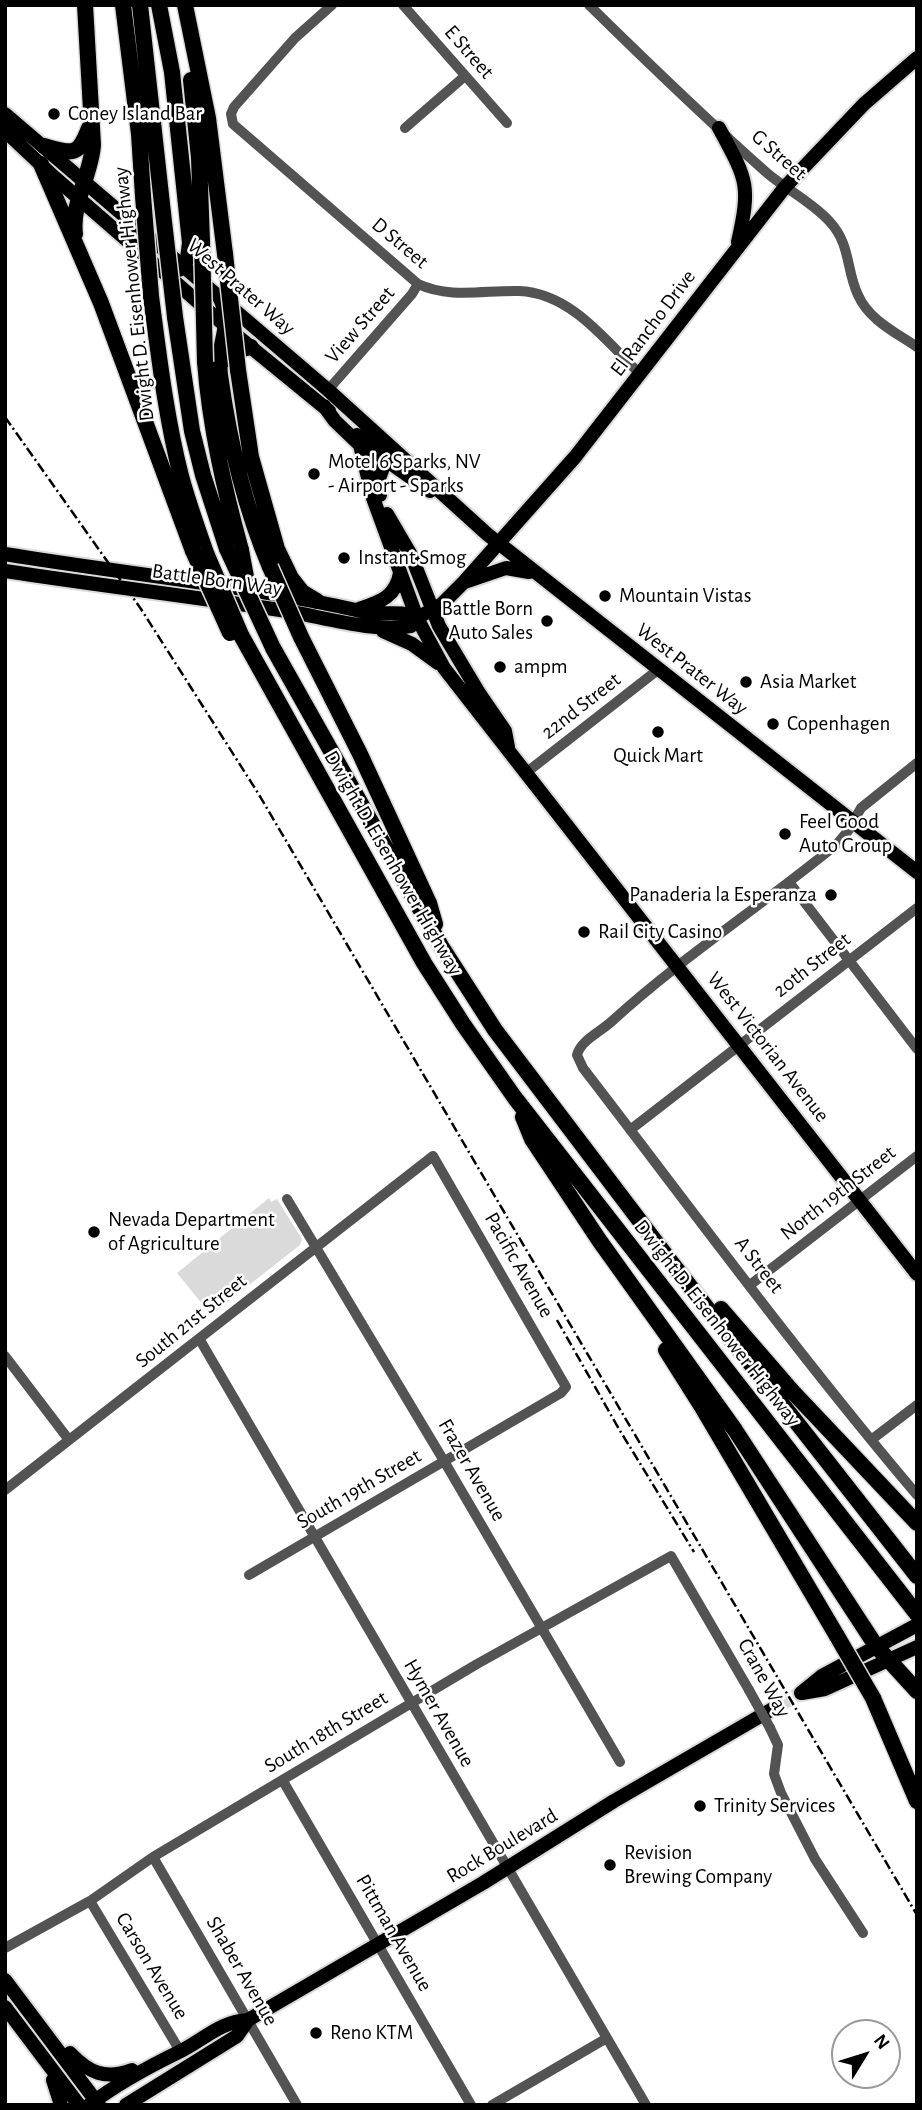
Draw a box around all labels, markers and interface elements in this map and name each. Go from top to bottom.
street label: E Street [439,20,499,84]
place label: Coney Island Bar [68,101,202,127]
marker: Coney Island Bar [46,106,62,122]
street label: G Street [746,124,812,186]
street label: Dwight D. Eisenhower Highway [108,166,160,422]
street label: D Street [366,212,434,274]
street label: West Prater Way [182,233,300,341]
street label: El Rancho Drive [605,265,701,381]
street label: View Street [320,281,400,369]
place label: Motel 6 Sparks, NV - Airport - Sparks [328,449,481,499]
marker: Motel 6 Sparks, NV - Airport - Sparks [306,466,322,482]
place label: Instant Smog [358,545,466,571]
marker: Instant Smog [336,550,352,566]
street label: Battle Born Way [150,558,284,602]
place label: Mountain Vistas [619,583,751,609]
marker: Mountain Vistas [597,588,613,604]
place label: Battle Born Auto Sales [442,596,533,646]
marker: Battle Born Auto Sales [539,613,555,629]
street label: West Prater Way [631,618,753,720]
place label: ampm [514,654,568,680]
marker: ampm [492,659,508,675]
street label: 22nd Street [536,667,626,745]
place label: Asia Market [760,669,856,695]
marker: Asia Market [738,674,754,690]
place label: Copenhagen [787,711,890,737]
marker: Copenhagen [765,716,781,732]
marker: Quick Mart [650,724,666,740]
place label: Quick Mart [613,743,703,769]
street label: Dwight D. Eisenhower Highway [318,746,468,980]
place label: Feel Good Auto Group [799,809,892,859]
marker: Feel Good Auto Group [777,826,793,842]
place label: Panaderia la Esperanza [629,882,817,908]
marker: Panaderia la Esperanza [823,887,839,903]
place label: Rail City Casino [598,919,722,945]
marker: Rail City Casino [576,924,592,940]
street label: 20th Street [768,927,856,1003]
street label: West Victorian Avenue [701,967,835,1127]
street label: North 19th Street [775,1140,901,1246]
place label: Nevada Department of Agriculture [108,1207,275,1257]
street label: Pacific Avenue [479,1208,559,1322]
street label: Dwight D. Eisenhower Highway [628,1215,806,1431]
marker: Nevada Department of Agriculture [86,1224,102,1240]
street label: A Street [729,1232,789,1298]
street label: South 21st Street [130,1268,252,1374]
street label: Frazer Avenue [433,1414,511,1526]
street label: South 19th Street [292,1443,426,1535]
street label: Crane Way [732,1634,796,1722]
street label: Hymer Avenue [398,1654,480,1772]
street label: South 18th Street [260,1685,392,1779]
place label: Trinity Services [714,1793,836,1819]
marker: Trinity Services [692,1798,708,1814]
street label: Rock Boulevard [442,1803,562,1889]
place label: Revision Brewing Company [624,1840,772,1890]
marker: Revision Brewing Company [602,1857,618,1873]
street label: Pittman Avenue [350,1870,438,1996]
street label: Carson Avenue [110,1908,194,2024]
street label: Shaber Avenue [201,1912,283,2030]
north arrow [831,2019,901,2089]
place label: Reno KTM [330,2020,413,2046]
marker: Reno KTM [308,2025,324,2041]
text: N [870,2031,893,2053]

